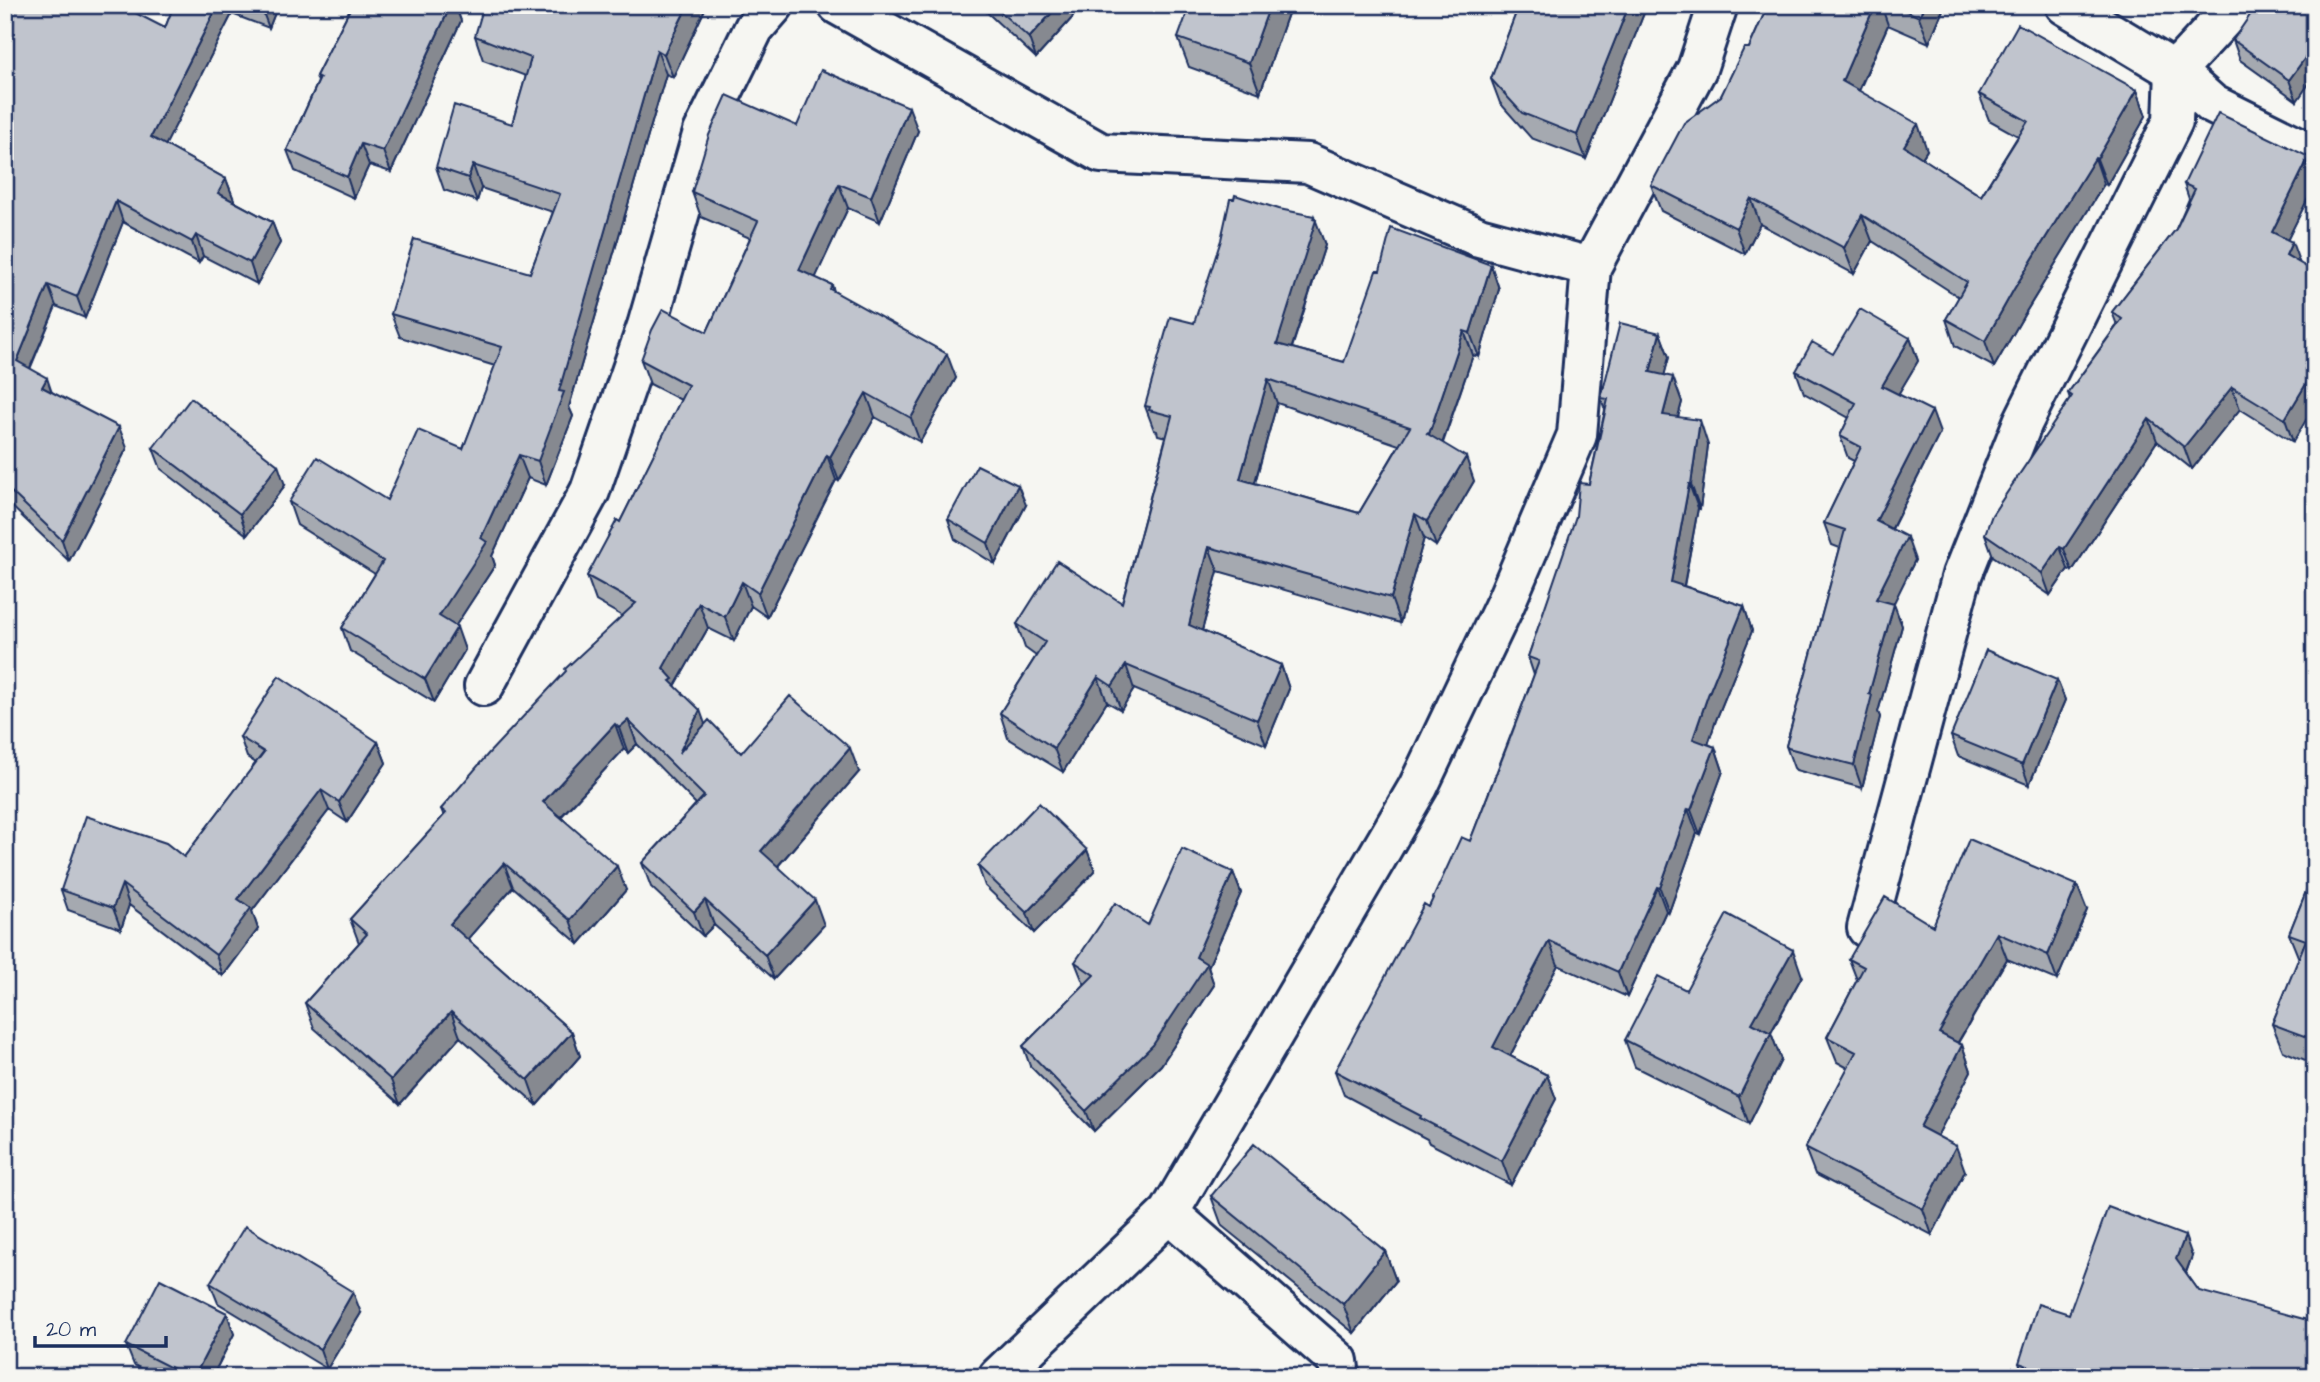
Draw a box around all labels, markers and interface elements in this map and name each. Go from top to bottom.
scale bar [35,1305,166,1349]
text: 20 m [46,1315,97,1344]

